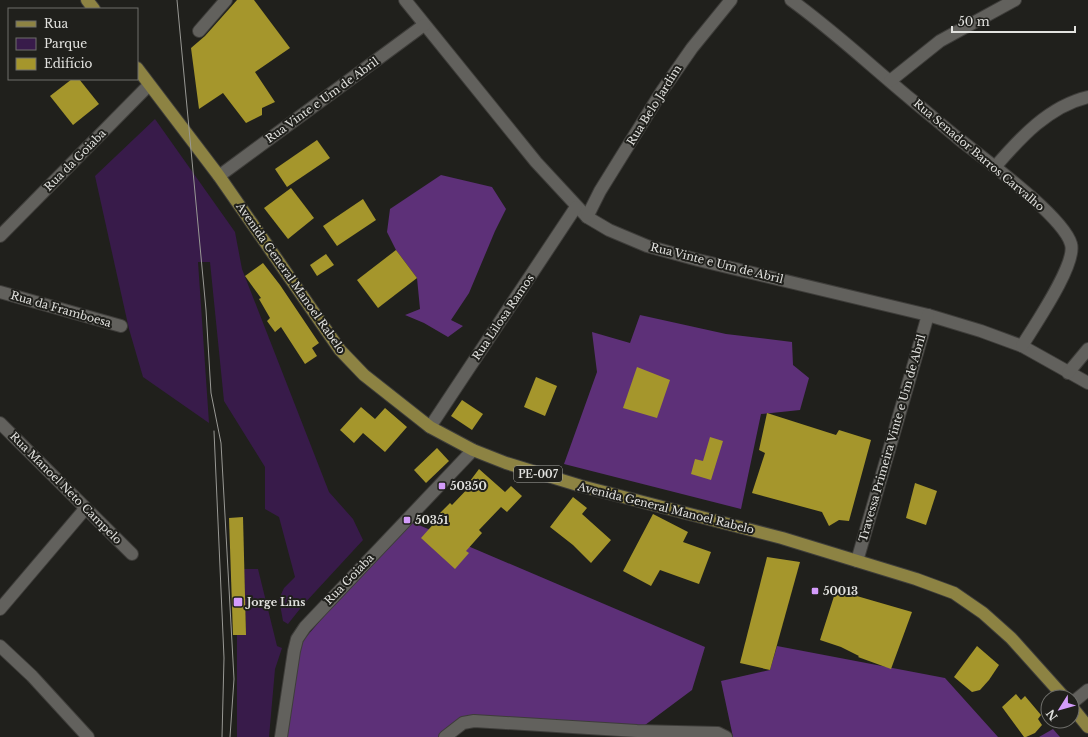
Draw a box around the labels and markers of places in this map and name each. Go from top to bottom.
place label: 50350 [450,479,487,493]
marker: 50350 [437,481,447,491]
place label: 50351 [415,513,448,527]
marker: 50351 [402,515,412,525]
place label: 50013 [823,584,858,598]
marker: 50013 [810,586,820,596]
place label: Jorge Lins [245,595,305,609]
marker: Jorge Lins [232,596,244,608]

